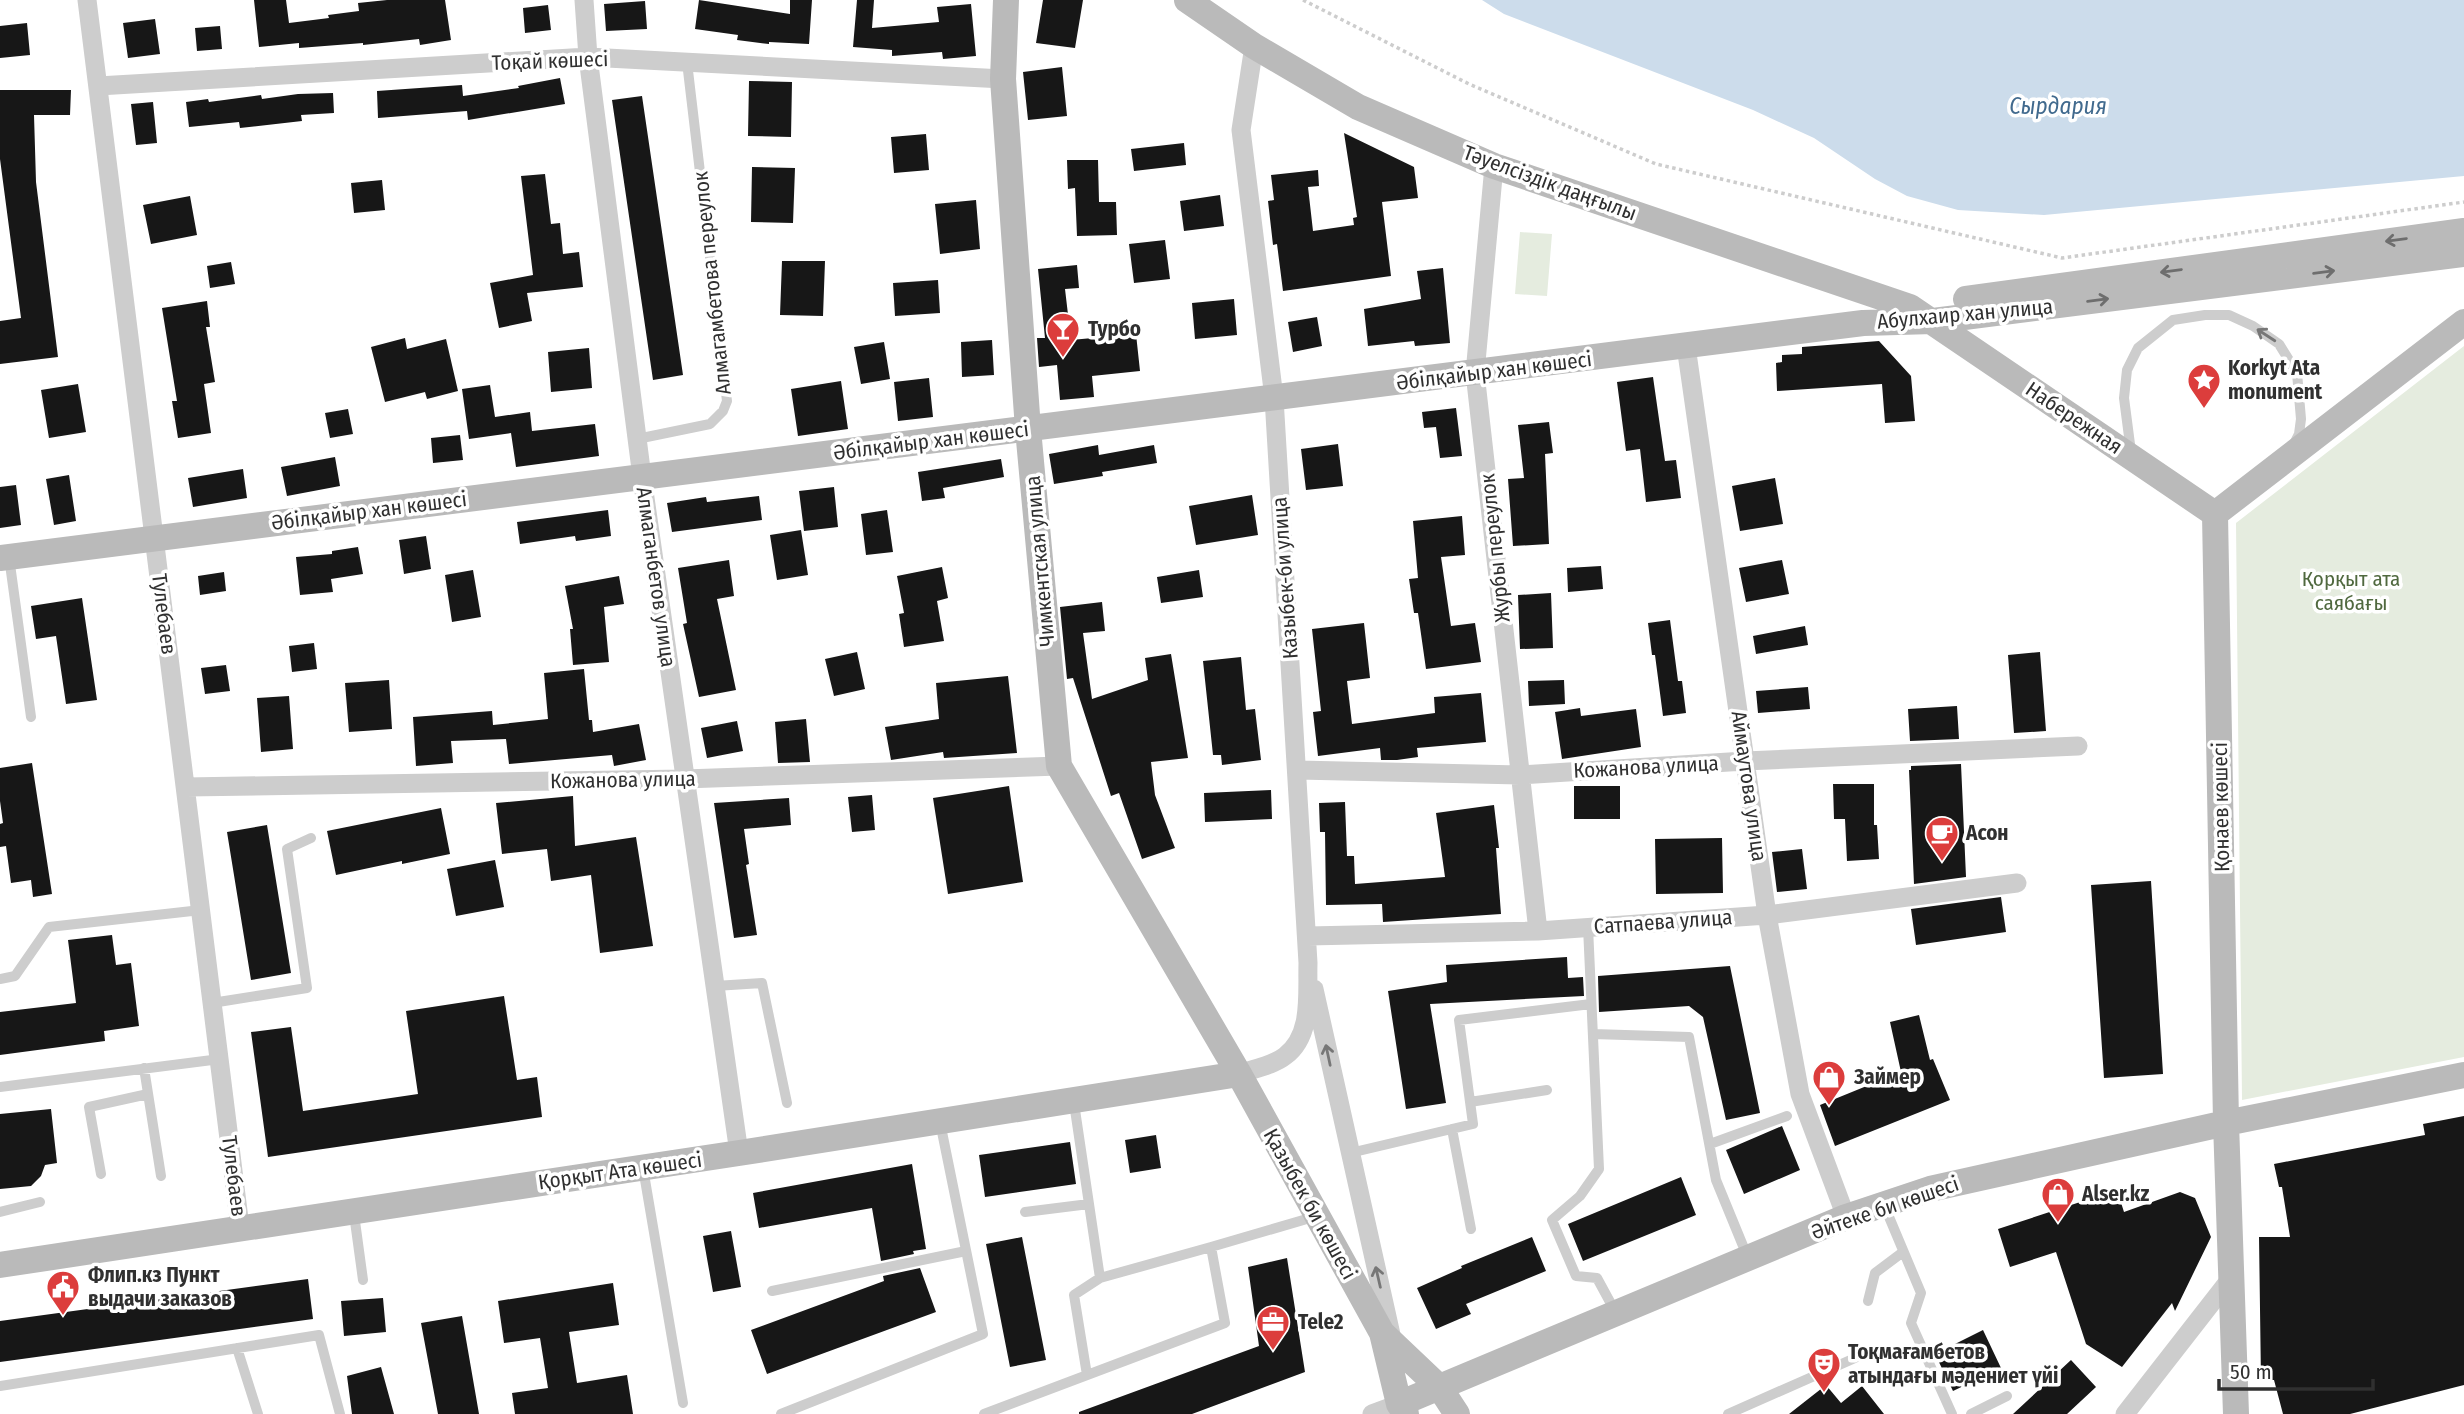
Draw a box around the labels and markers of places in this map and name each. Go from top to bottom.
bar icon: Турбо [1044,310,1082,359]
place label: Турбо [1088,316,1141,342]
place label: Korkyt Ata monument [2228,355,2323,405]
place icon: Korkyt Ata monument [2185,361,2223,410]
cafe icon: Асон [1923,814,1961,863]
place label: Асон [1965,820,2009,846]
shop icon: Займер [1810,1058,1848,1107]
place label: Займер [1853,1064,1921,1090]
shop icon: Alser.kz [2039,1175,2077,1224]
place label: Alser.kz [2081,1181,2149,1207]
place label: Флип.кз Пункт выдачи заказов [88,1262,232,1312]
public building icon: Флип.кз Пункт выдачи заказов [44,1268,82,1317]
office icon: Tele2 [1254,1303,1292,1352]
place label: Tele2 [1298,1309,1344,1335]
place label: Тоқмағамбетов атындағы мәдениет үйі [1848,1339,2058,1389]
theatre icon: Тоқмағамбетов атындағы мәдениет үйі [1805,1345,1843,1394]

